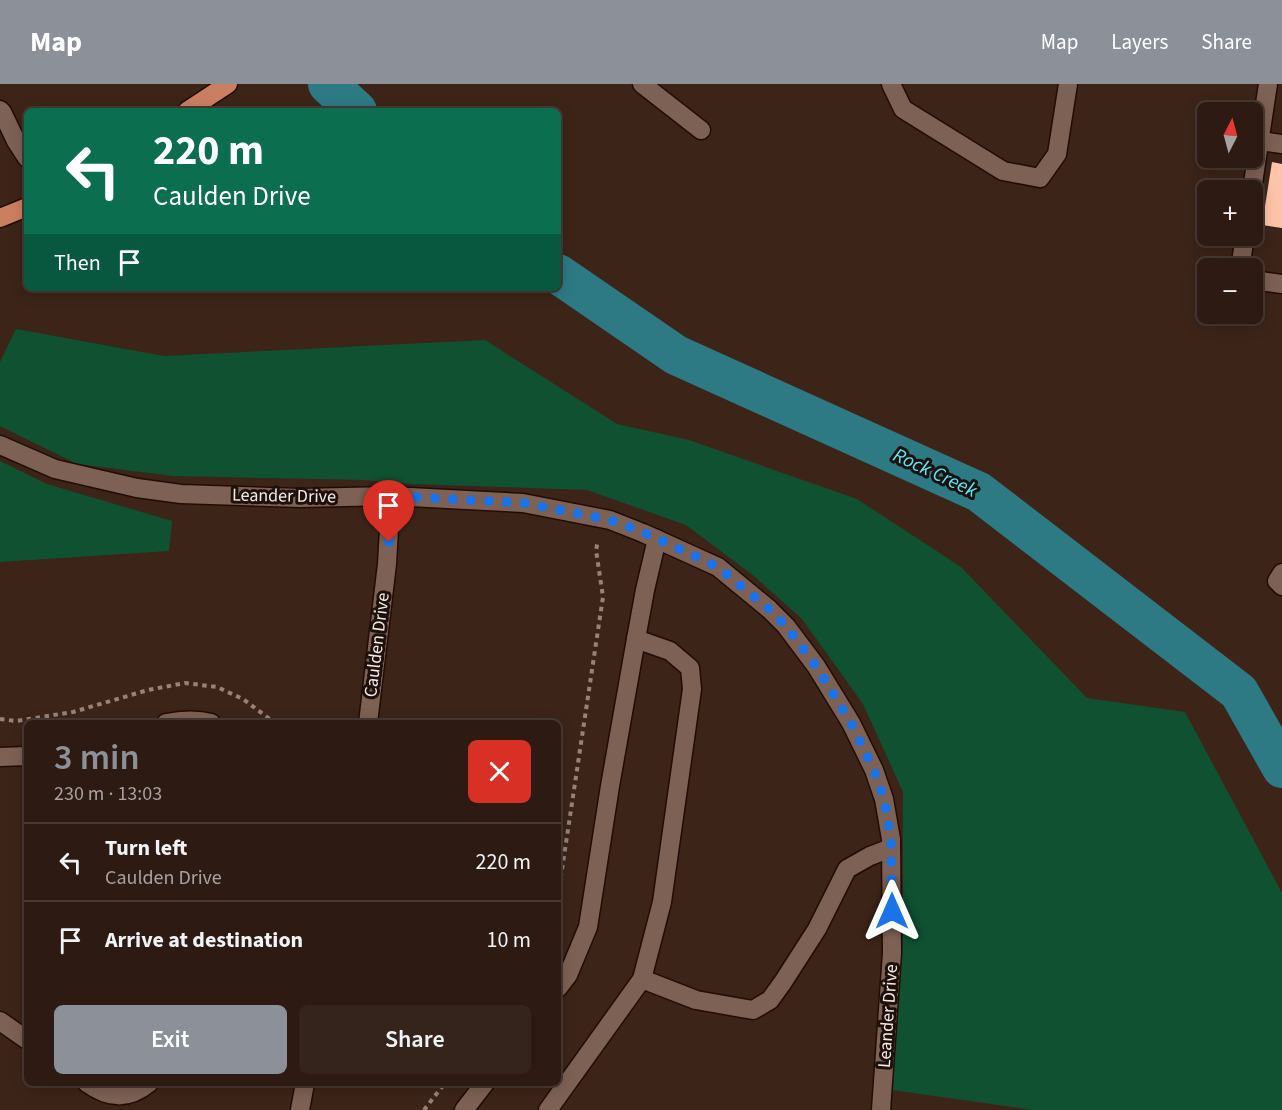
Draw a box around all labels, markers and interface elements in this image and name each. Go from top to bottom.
text: Map [30,22,82,62]
text: Map [1041,27,1078,57]
text: Layers [1111,27,1168,57]
text: Share [1201,27,1252,57]
north arrow [1197,102,1263,168]
map controls [1197,102,1263,324]
text: 220 m [153,121,264,181]
icon: left [54,132,132,210]
text: Caulden Drive [153,177,311,216]
button: + [1197,180,1263,246]
icon: arrive [113,246,146,279]
text: Then [54,247,101,279]
button: − [1197,258,1263,324]
water label: Rock Creek [888,441,982,505]
pin [363,480,414,542]
street label: Leander Drive [232,483,336,509]
icon: arrive [372,489,405,522]
street label: Caulden Drive [358,591,396,699]
text: 3 min [54,732,140,783]
button: close [468,740,531,803]
text: 230 m · 13:03 [54,780,162,808]
text: Turn left [105,832,187,864]
icon: left [54,846,87,879]
text: 220 m [476,846,531,878]
text: Caulden Drive [105,864,222,892]
position arrow [860,879,924,943]
icon: arrive [54,924,87,957]
text: Arrive at destination [105,924,303,956]
text: 10 m [486,924,531,956]
street label: Leander Drive [872,963,904,1069]
button: Exit [54,1005,287,1074]
button: Share [299,1005,531,1074]

